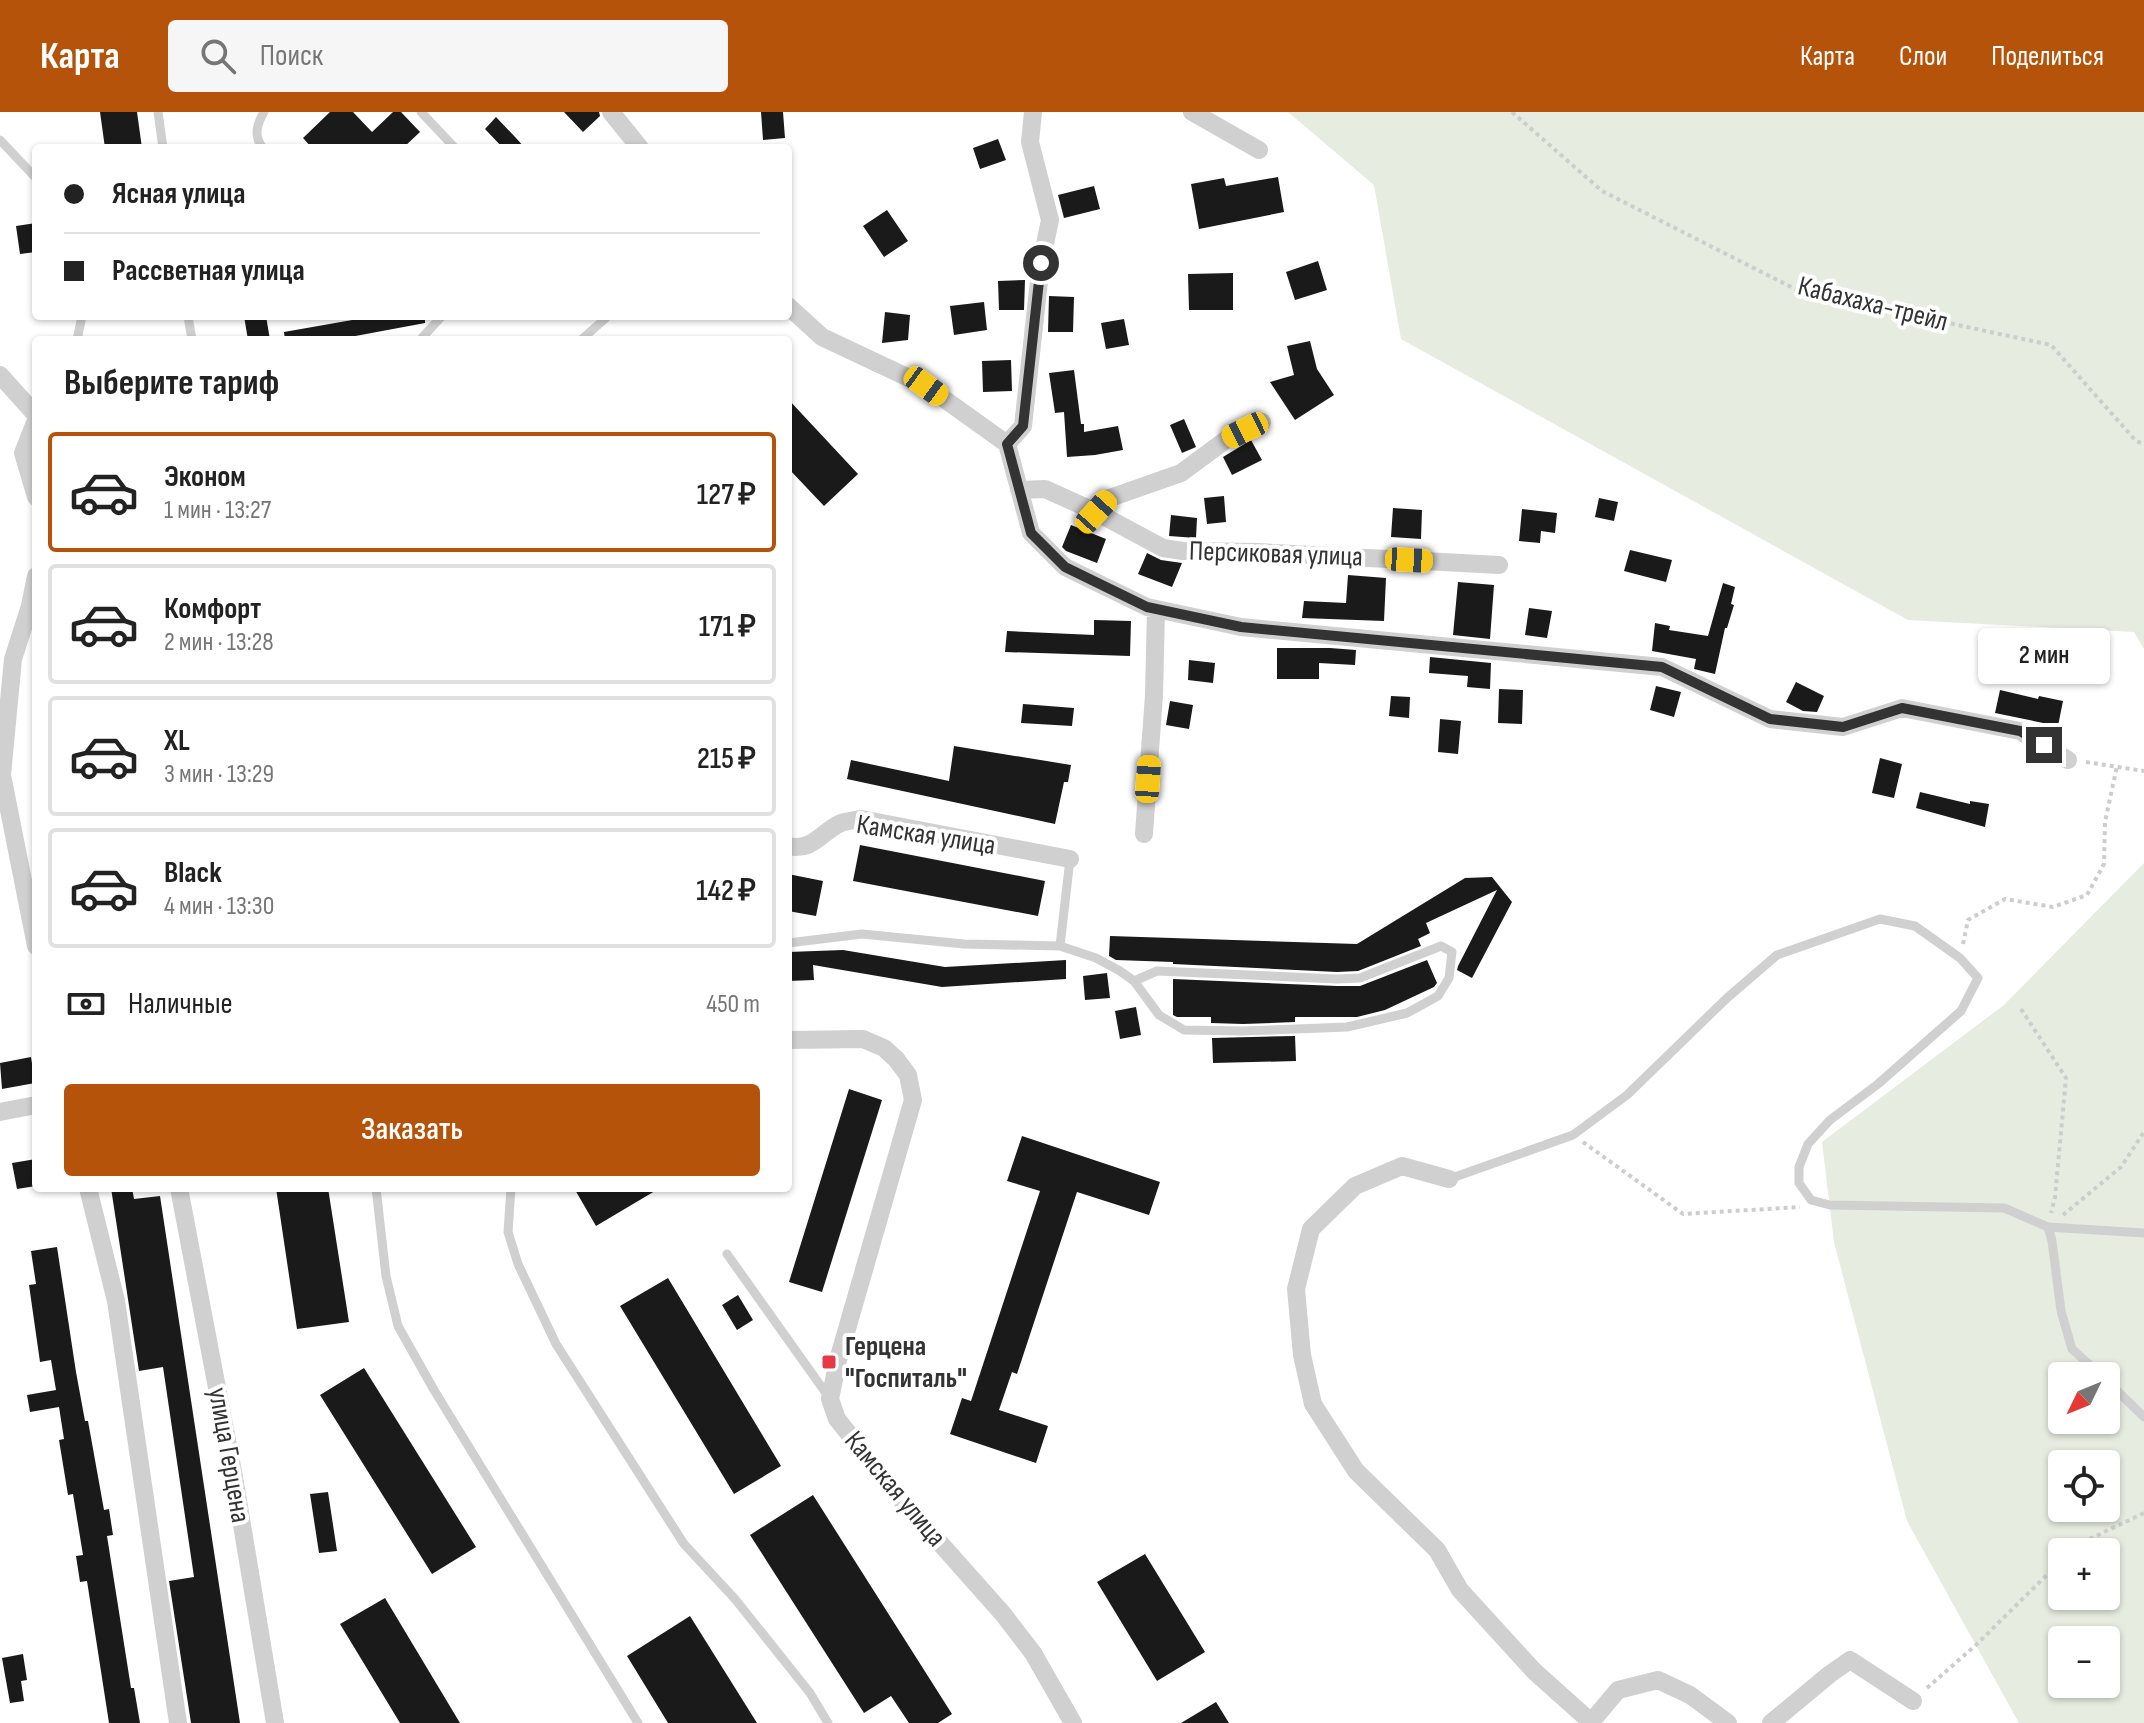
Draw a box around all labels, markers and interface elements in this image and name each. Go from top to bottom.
search box [168,20,728,92]
text: Карта [40,34,120,79]
icon: search [196,34,240,78]
text: Поиск [260,38,323,74]
text: Карта [1800,40,1855,73]
text: Слои [1899,40,1947,73]
text: Поделиться [1991,40,2104,73]
text: Ясная улица [112,176,245,212]
route start [1023,245,1059,281]
text: Рассветная улица [112,253,305,289]
street label: Кабахаха-трейл [1795,269,1951,339]
text: Выберите тариф [64,362,279,405]
car [900,362,952,410]
car [1218,409,1272,451]
icon: car [68,456,140,528]
text: Эконом [164,459,246,495]
text: 127 ₽ [697,477,756,513]
car [1071,486,1121,538]
text: 1 мин · 13:27 [164,495,271,526]
street label: Персиковая улица [1188,534,1364,574]
car [1384,547,1434,573]
icon: car [68,588,140,660]
text: Комфорт [164,591,261,627]
text: 171 ₽ [699,609,756,645]
text: 2 мин · 13:28 [164,627,274,658]
callout: 2 мин [1978,629,2110,685]
text: 2 мин [2019,640,2069,671]
icon: car [68,720,140,792]
text: XL [164,723,190,759]
route end [2026,727,2062,763]
text: 215 ₽ [697,741,756,777]
car [1134,754,1162,804]
text: 3 мин · 13:29 [164,759,274,790]
street label: Камская улица [854,808,998,862]
icon: car [68,852,140,924]
text: Black [164,855,222,891]
text: 142 ₽ [696,873,756,909]
text: 4 мин · 13:30 [164,891,274,922]
icon: cash [64,982,108,1026]
text: Наличные [128,986,233,1022]
text: 450 m [706,989,760,1020]
button: Заказать [64,1084,760,1176]
place label: Герцена "Госпиталь" [845,1330,967,1395]
marker: Герцена "Госпиталь" [820,1353,838,1371]
north arrow [2048,1362,2120,1434]
map controls [2048,1362,2120,1698]
street label: улица Герцена [201,1385,257,1525]
street label: Камская улица [837,1425,953,1553]
button: locate [2048,1450,2120,1522]
button: + [2048,1538,2120,1610]
button: − [2048,1626,2120,1698]

